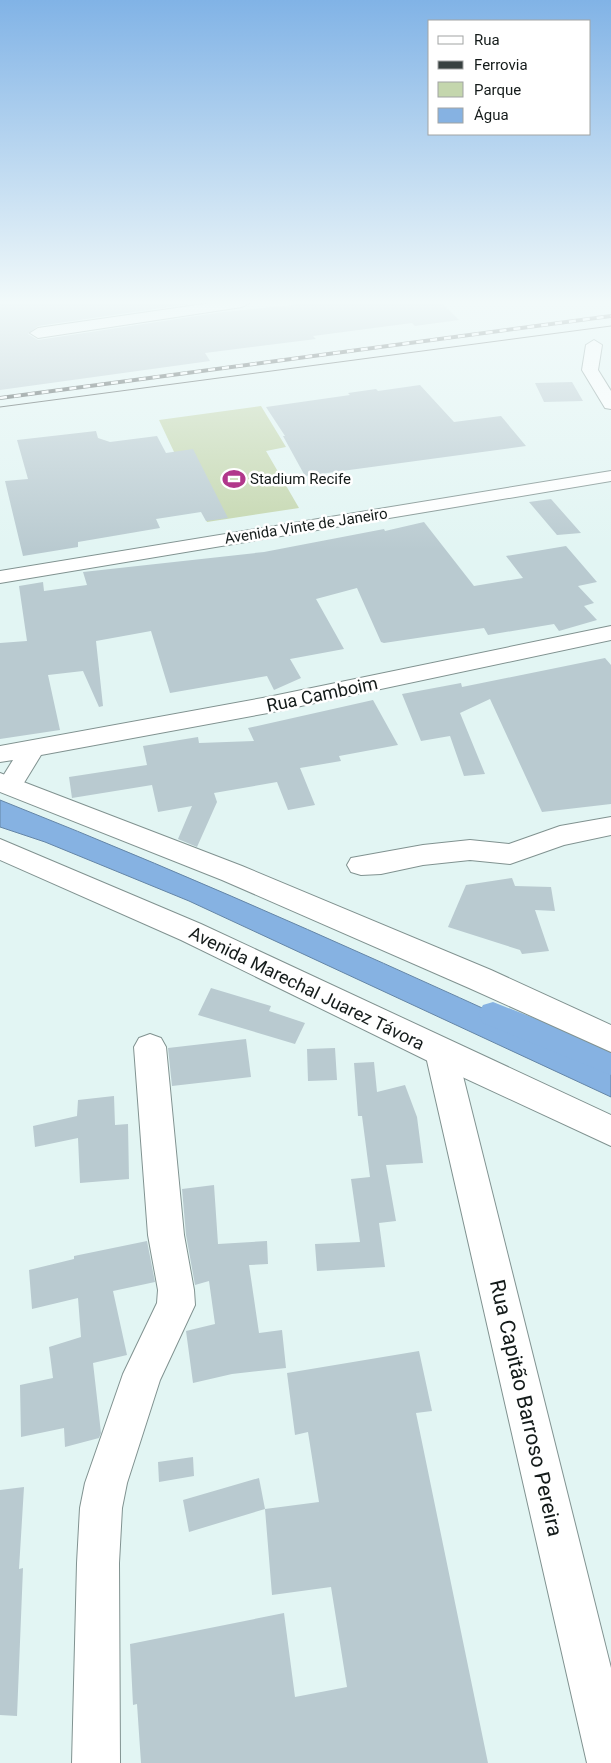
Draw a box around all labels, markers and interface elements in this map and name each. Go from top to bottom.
legend [428,20,591,135]
text: Rua [474,31,500,49]
text: Ferrovia [474,56,528,74]
text: Parque [474,81,521,99]
text: Água [474,106,509,124]
sports icon: Stadium Recife [221,466,247,492]
place label: Stadium Recife [250,470,351,488]
street label: Avenida Vinte de Janeiro [223,504,389,548]
street label: Rua Camboim [264,672,380,716]
street label: Avenida Marechal Juarez Távora [186,922,428,1054]
street label: Rua Capitão Barroso Pereira [485,1277,567,1539]

